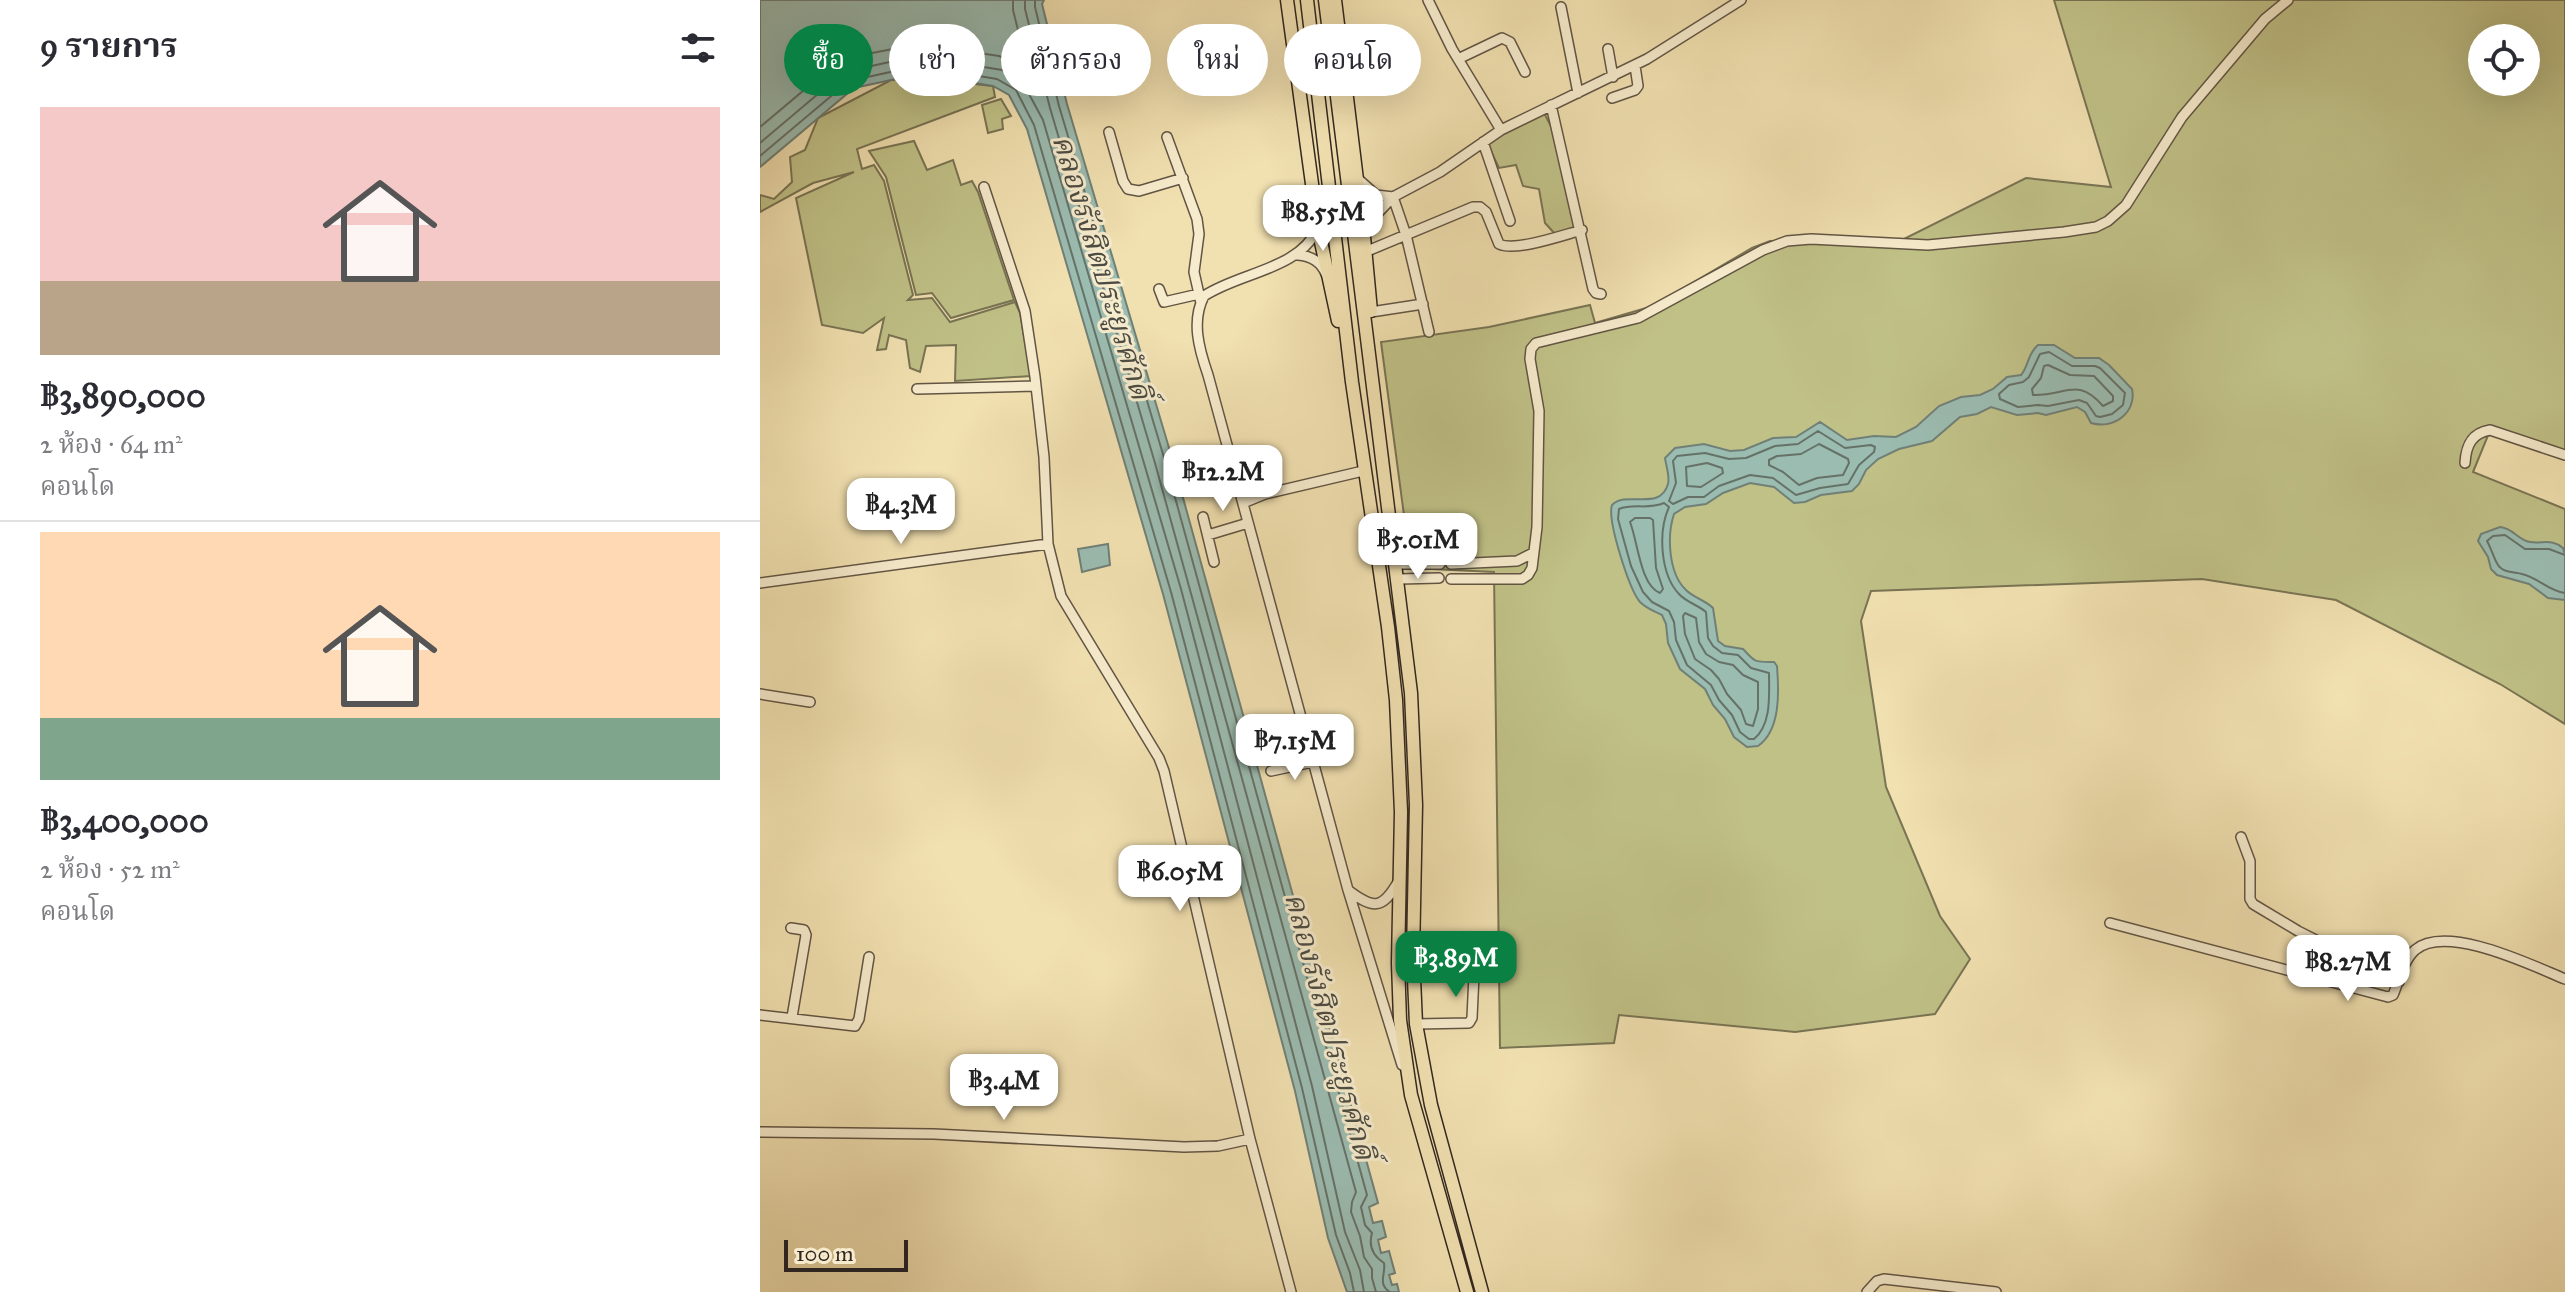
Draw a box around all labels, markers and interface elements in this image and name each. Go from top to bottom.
chip: ซื้อ [784,24,873,96]
chip: เช่า [889,24,985,96]
chip: ตัวกรอง [1001,24,1151,96]
chip: ใหม่ [1167,24,1268,96]
chip: คอนโด [1284,24,1421,96]
map controls [2468,24,2540,96]
button: locate [2468,24,2540,96]
text: 9 รายการ [40,25,178,66]
icon: filters [676,26,720,70]
water label: คลองรังสิตประยูรศักดิ์ [1044,129,1165,413]
icon: home [308,159,452,303]
pin: ฿8.55M [1258,185,1388,253]
text: ฿8.55M [1281,195,1365,227]
text: ฿3,890,000 [40,375,206,416]
text: 2 ห้อง · 64 m² [40,428,183,460]
pin: ฿12.2M [1158,445,1288,513]
text: ฿12.2M [1181,455,1265,487]
text: คอนโด [40,470,115,502]
pin: ฿4.3M [845,478,957,546]
text: ฿4.3M [865,488,937,520]
pin: ฿5.01M [1353,513,1483,581]
text: ฿5.01M [1376,523,1460,555]
icon: home [308,584,452,728]
pin: ฿7.15M [1230,714,1360,782]
text: ฿7.15M [1254,724,1336,756]
text: ฿3,400,000 [40,800,209,841]
pin: ฿6.05M [1115,845,1245,913]
text: 2 ห้อง · 52 m² [40,853,180,885]
text: ฿6.05M [1136,855,1224,887]
water label: คลองรังสิตประยูรศักดิ์ [1276,888,1389,1173]
text: คอนโด [40,895,115,927]
pin: ฿3.89M [1391,931,1521,999]
pin: ฿8.27M [2283,935,2413,1003]
text: ฿3.89M [1414,941,1498,973]
text: ฿8.27M [2305,945,2391,977]
pin: ฿3.4M [948,1054,1060,1122]
text: ฿3.4M [968,1064,1040,1096]
scale bar [784,1236,908,1272]
text: 100 m [796,1240,853,1267]

